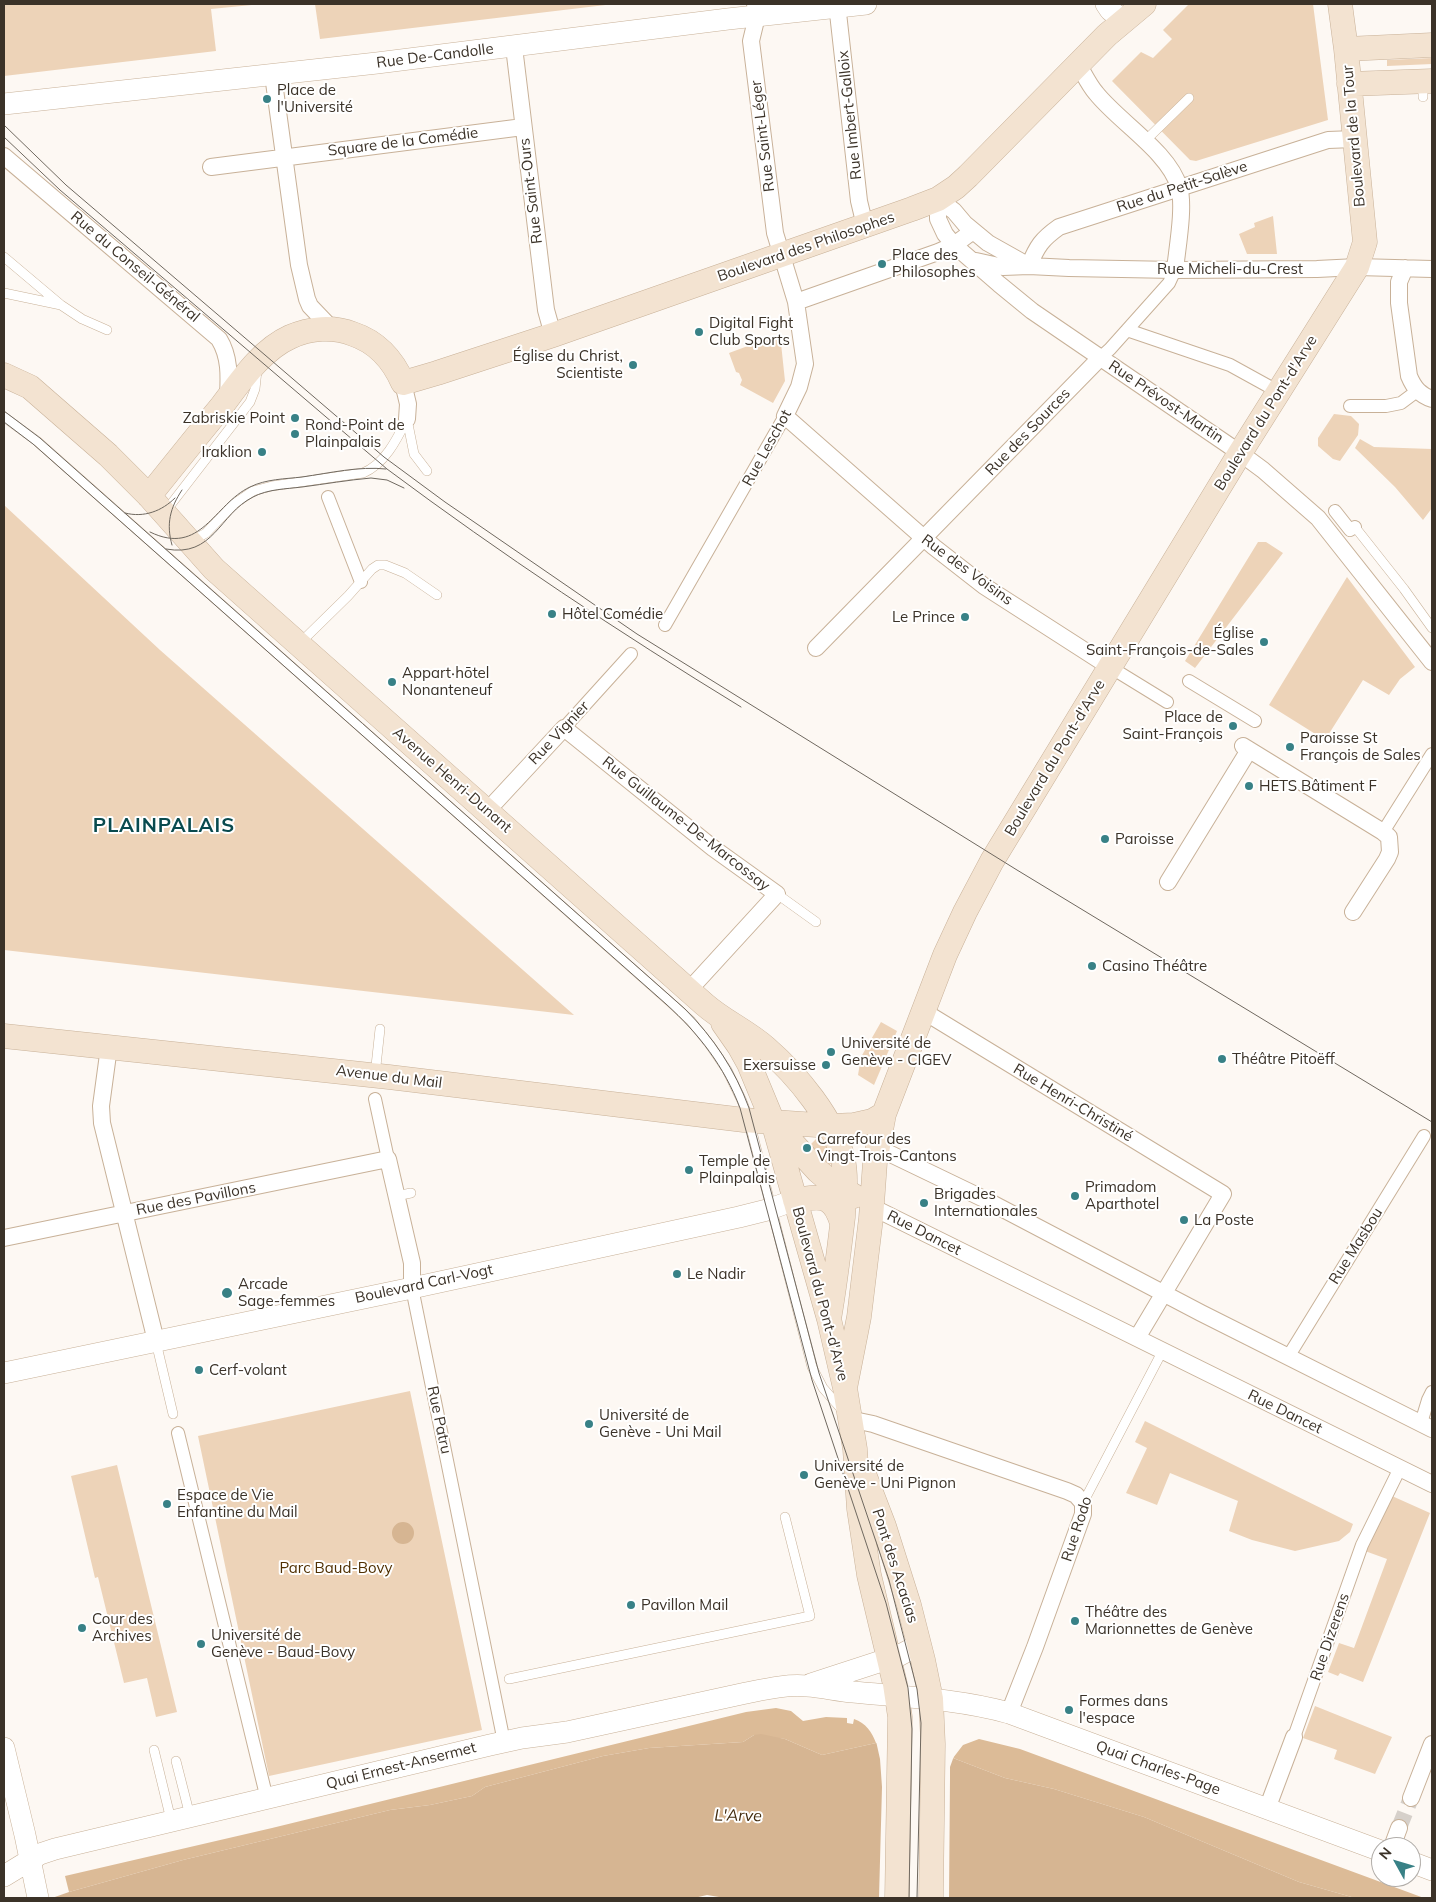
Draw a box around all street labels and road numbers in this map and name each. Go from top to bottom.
street label: Rue De-Candolle [375,40,495,72]
street label: Rue Imbert-Galloix [834,49,866,181]
street label: Boulevard de la Tour [1339,64,1369,208]
street label: Rue Saint-Léger [747,79,779,193]
street label: Square de la Comédie [327,124,479,160]
street label: Rue Saint-Ours [516,137,546,245]
street label: Rue du Petit-Salève [1114,157,1250,217]
street label: Rue du Conseil-Général [67,208,203,326]
street label: Boulevard des Philosophes [715,208,897,286]
street label: Rue Micheli-du-Crest [1157,260,1303,278]
street label: Boulevard du Pont-d'Arve [1211,332,1321,494]
street label: Rue Prévost-Martin [1105,357,1227,447]
street label: Rue des Sources [982,385,1074,479]
street label: Rue Leschot [739,407,795,489]
street label: Rue des Voisins [918,531,1016,609]
street label: Boulevard du Pont-d'Arve [1001,676,1109,840]
street label: Rue Vignier [525,698,593,768]
street label: Avenue Henri-Dunant [389,723,515,837]
street label: Rue Guillaume-De-Marcossay [599,753,773,895]
street label: Rue Henri-Christiné [1010,1060,1136,1146]
street label: Avenue du Mail [335,1062,443,1092]
street label: Rue des Pavillons [135,1179,257,1219]
street label: Rue Masbou [1325,1204,1387,1288]
street label: Boulevard du Pont-d'Arve [788,1205,852,1383]
street label: Rue Dancet [884,1207,964,1259]
street label: Boulevard Carl-Vogt [354,1261,494,1307]
street label: Rue Patru [423,1384,455,1456]
street label: Rue Dancet [1245,1386,1325,1438]
street label: Rue Rodo [1058,1494,1096,1564]
street label: Pont des Acacias [868,1507,922,1625]
street label: Rue Dizerens [1307,1591,1353,1683]
street label: Quai Charles-Page [1093,1737,1223,1799]
street label: Quai Ernest-Ansermet [324,1739,478,1793]

